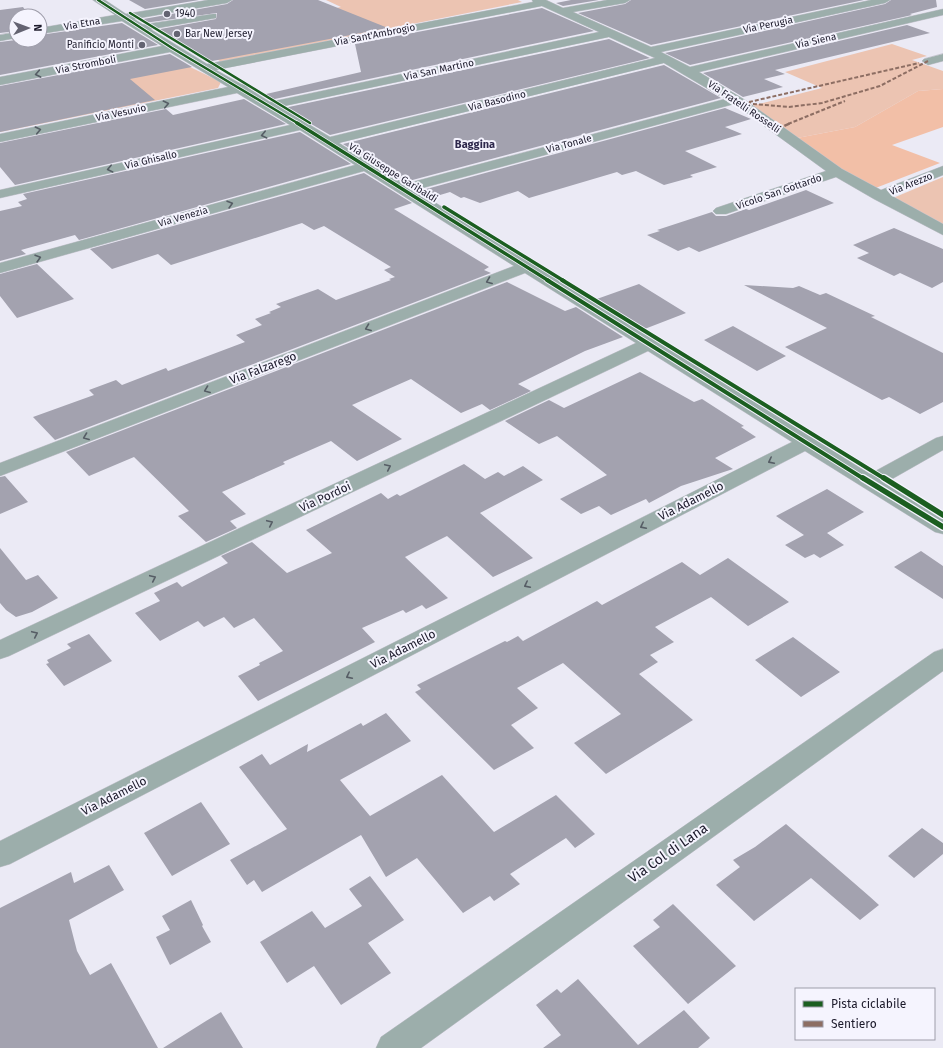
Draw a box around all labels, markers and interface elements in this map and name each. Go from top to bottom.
north arrow [8,8,48,48]
place label: 1940 [175,8,196,20]
marker: 1940 [162,9,172,19]
street label: Via Perugia [742,14,794,36]
street label: Via Etna [63,15,101,33]
street label: Via Sant'Ambrogio [334,21,417,49]
text: N [31,24,44,32]
place label: Bar New Jersey [185,28,252,40]
marker: Bar New Jersey [172,29,182,39]
street label: Via Siena [794,30,838,52]
place label: Panificio Monti [67,39,134,51]
marker: Panificio Monti [137,40,147,50]
street label: Via Stromboli [55,53,117,77]
street label: Via San Martino [403,57,475,83]
one-way arrow [34,69,41,78]
street label: Via Fratelli Rosselli [705,78,783,136]
street label: Via Basodino [467,88,527,114]
one-way arrow [162,100,169,109]
street label: Via Vesuvio [95,102,147,124]
one-way arrow [35,126,41,135]
one-way arrow [261,130,267,138]
street label: Via Tonale [545,132,593,156]
district label: Baggina [455,138,495,151]
street label: Via Giuseppe Garibaldi [346,141,440,205]
street label: Via Ghisallo [124,148,178,172]
one-way arrow [107,165,113,173]
street label: Via Arezzo [888,170,935,198]
street label: Vicolo San Gottardo [735,172,824,212]
one-way arrow [226,200,233,209]
street label: Via Venezia [157,204,209,230]
one-way arrow [34,254,41,263]
one-way arrow [486,276,493,284]
one-way arrow [364,323,371,331]
street label: Via Falzarego [228,349,298,387]
one-way arrow [204,385,211,393]
one-way arrow [83,432,90,440]
one-way arrow [768,456,775,463]
one-way arrow [384,464,391,472]
street label: Via Pordoi [297,479,353,515]
street label: Via Adamello [656,479,726,523]
one-way arrow [266,520,274,528]
one-way arrow [640,521,647,529]
one-way arrow [149,575,156,583]
one-way arrow [524,581,531,588]
street label: Via Adamello [368,627,438,671]
one-way arrow [31,631,39,639]
one-way arrow [346,672,353,679]
street label: Via Adamello [79,774,149,818]
street label: Via Col di Lana [625,819,711,887]
legend [795,988,935,1040]
text: Pista ciclabile [831,997,906,1011]
text: Sentiero [831,1017,877,1031]

